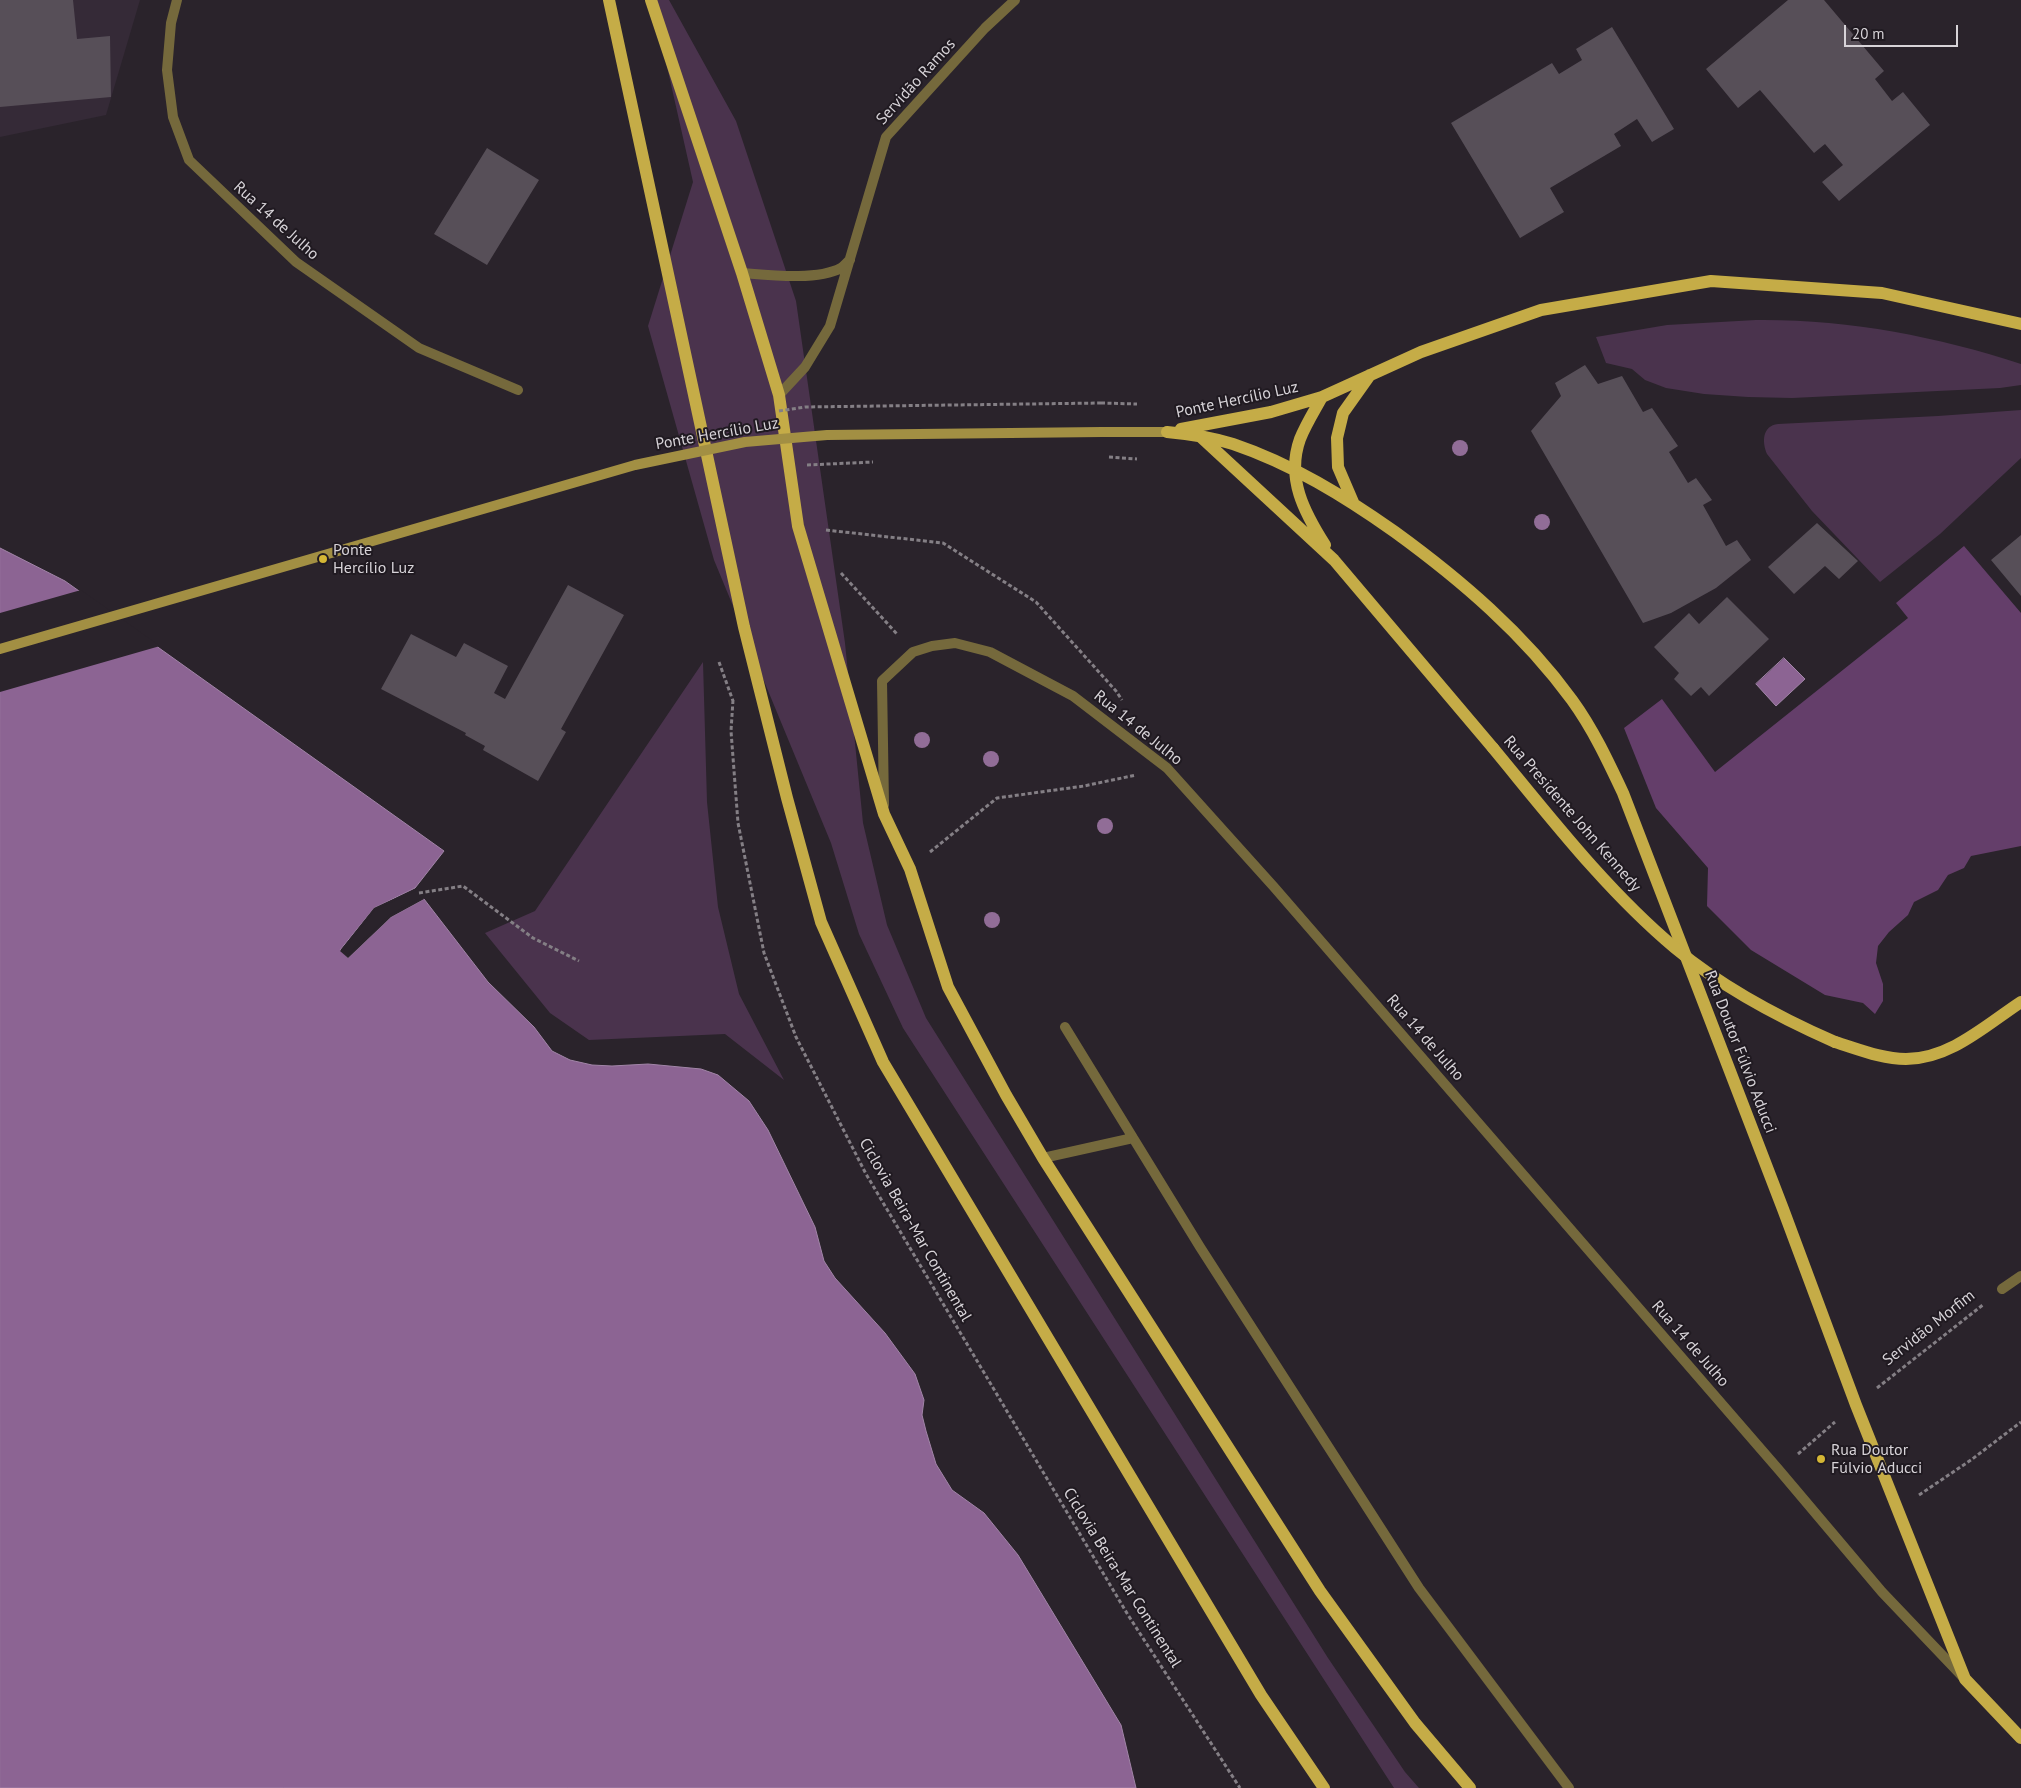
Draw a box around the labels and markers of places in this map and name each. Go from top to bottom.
place label: Ponte Hercílio Luz [333,540,414,578]
marker: Ponte Hercílio Luz [317,553,329,565]
place label: Rua Doutor Fúlvio Aducci [1831,1440,1922,1478]
marker: Rua Doutor Fúlvio Aducci [1815,1453,1827,1465]

